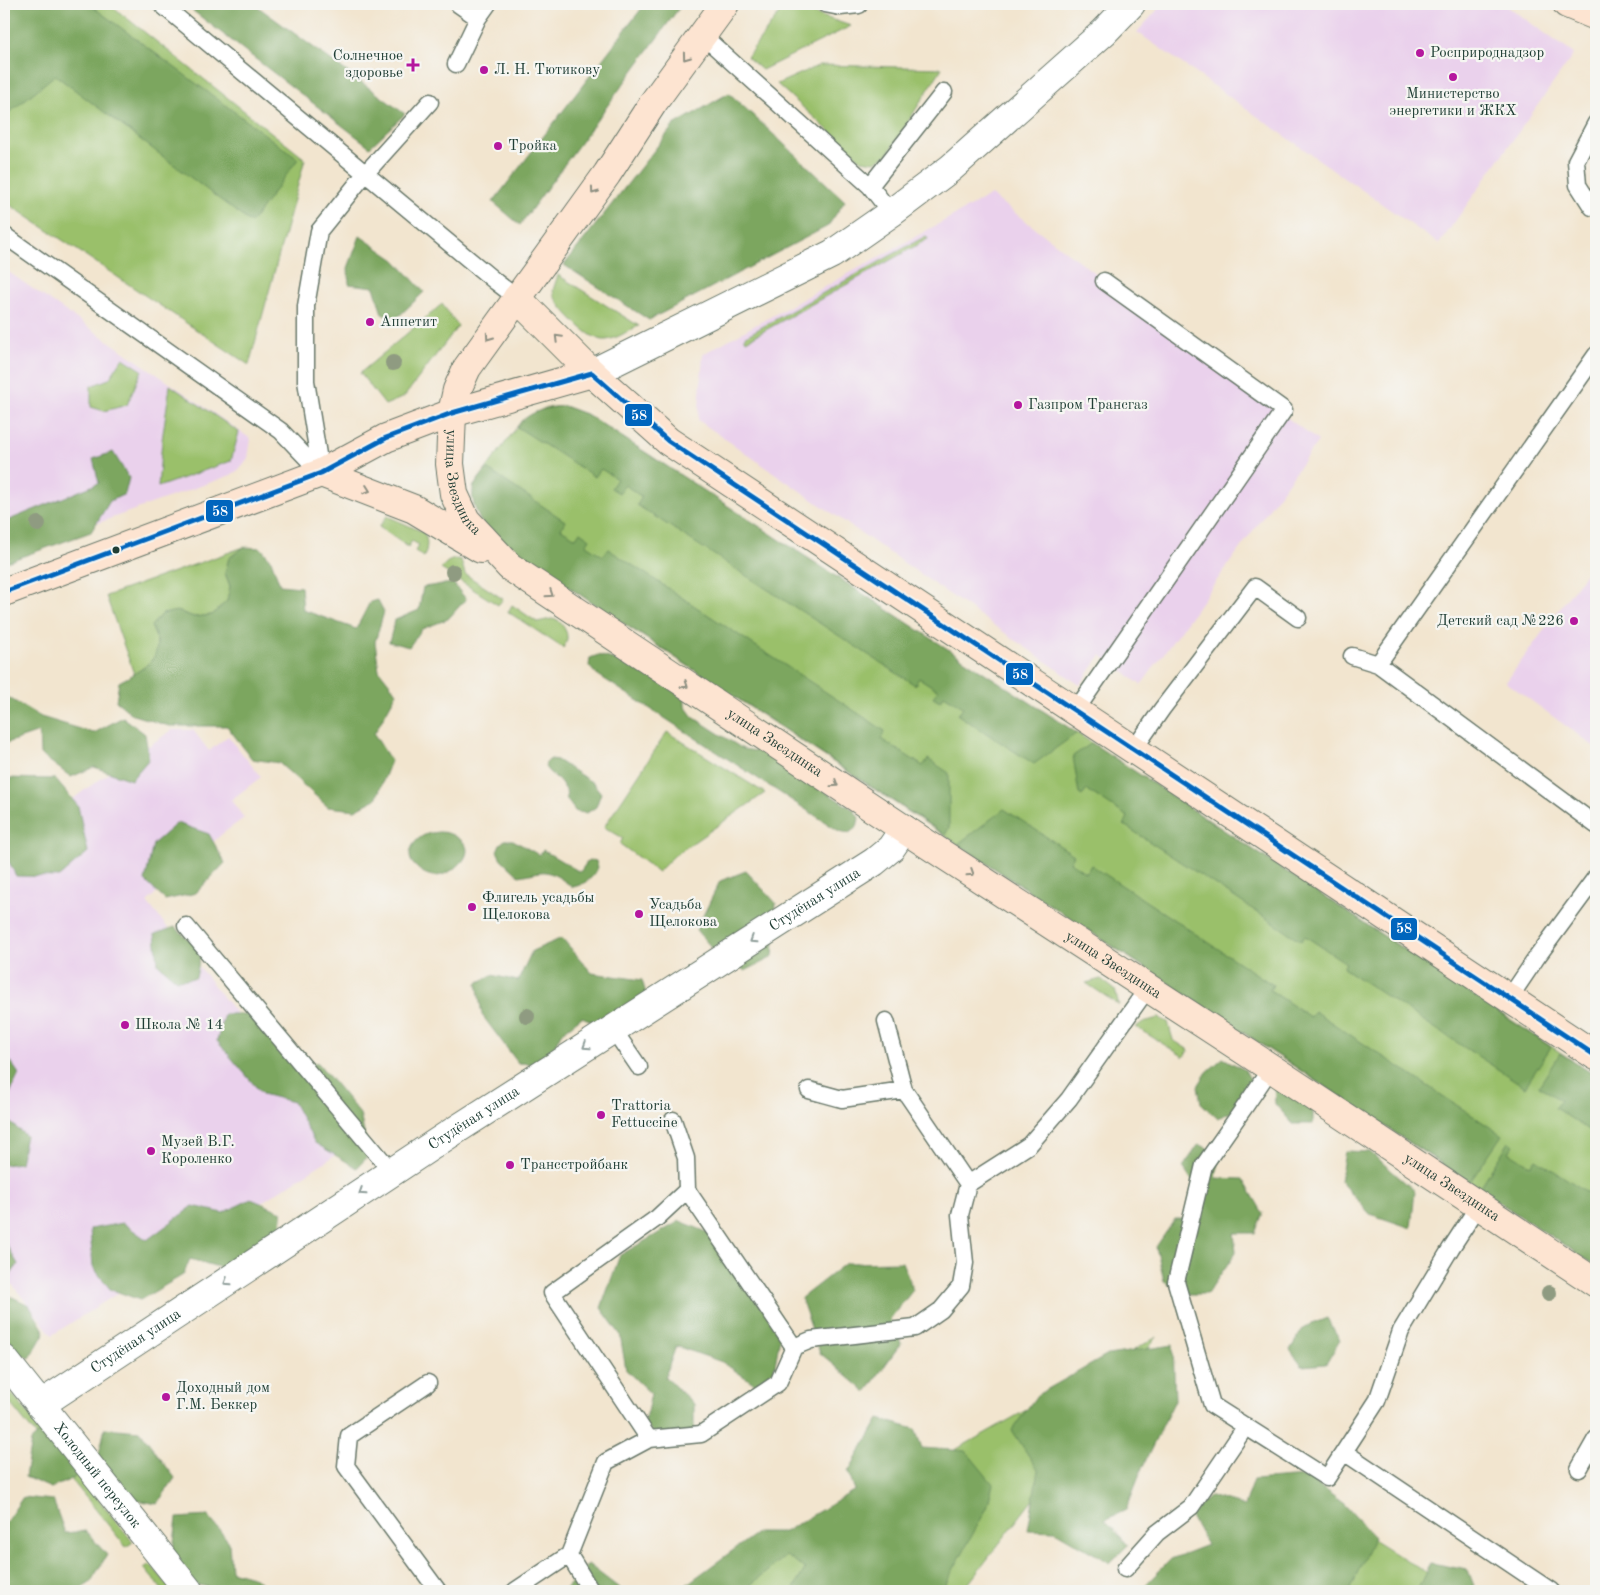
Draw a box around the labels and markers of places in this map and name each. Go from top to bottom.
place label: Росприроднадзор [1430,46,1544,61]
marker: Росприроднадзор [1414,47,1426,59]
place label: Солнечное здоровье [333,49,403,81]
marker: Солнечное здоровье [407,59,419,71]
place label: Л. Н. Тютикову [494,63,600,78]
marker: Л. Н. Тютикову [478,64,490,76]
marker: Министерство энергетики и ЖКХ [1447,71,1459,83]
place label: Министерство энергетики и ЖКХ [1390,87,1516,119]
place label: Тройка [508,139,558,154]
marker: Тройка [492,140,504,152]
place label: Аппетит [380,315,437,330]
marker: Аппетит [364,316,376,328]
place label: Газпром Трансгаз [1028,398,1148,413]
marker: Газпром Трансгаз [1012,399,1024,411]
unlabelled marker [111,545,121,555]
place label: Детский сад №226 [1437,614,1564,629]
marker: Детский сад №226 [1568,615,1580,627]
place label: Флигель усадьбы Щелокова [482,891,595,923]
place label: Усадьба Щелокова [649,898,718,930]
marker: Флигель усадьбы Щелокова [466,901,478,913]
marker: Усадьба Щелокова [633,908,645,920]
place label: Школа № 14 [135,1018,223,1033]
marker: Школа № 14 [119,1019,131,1031]
place label: Trattoria Fettuccine [611,1099,678,1131]
marker: Trattoria Fettuccine [595,1109,607,1121]
place label: Музей В.Г. Короленко [161,1135,235,1167]
marker: Музей В.Г. Короленко [145,1145,157,1157]
place label: Трансстройбанк [520,1158,629,1173]
marker: Трансстройбанк [504,1159,516,1171]
place label: Доходный дом Г.М. Беккер [176,1381,270,1413]
marker: Доходный дом Г.М. Беккер [160,1391,172,1403]

